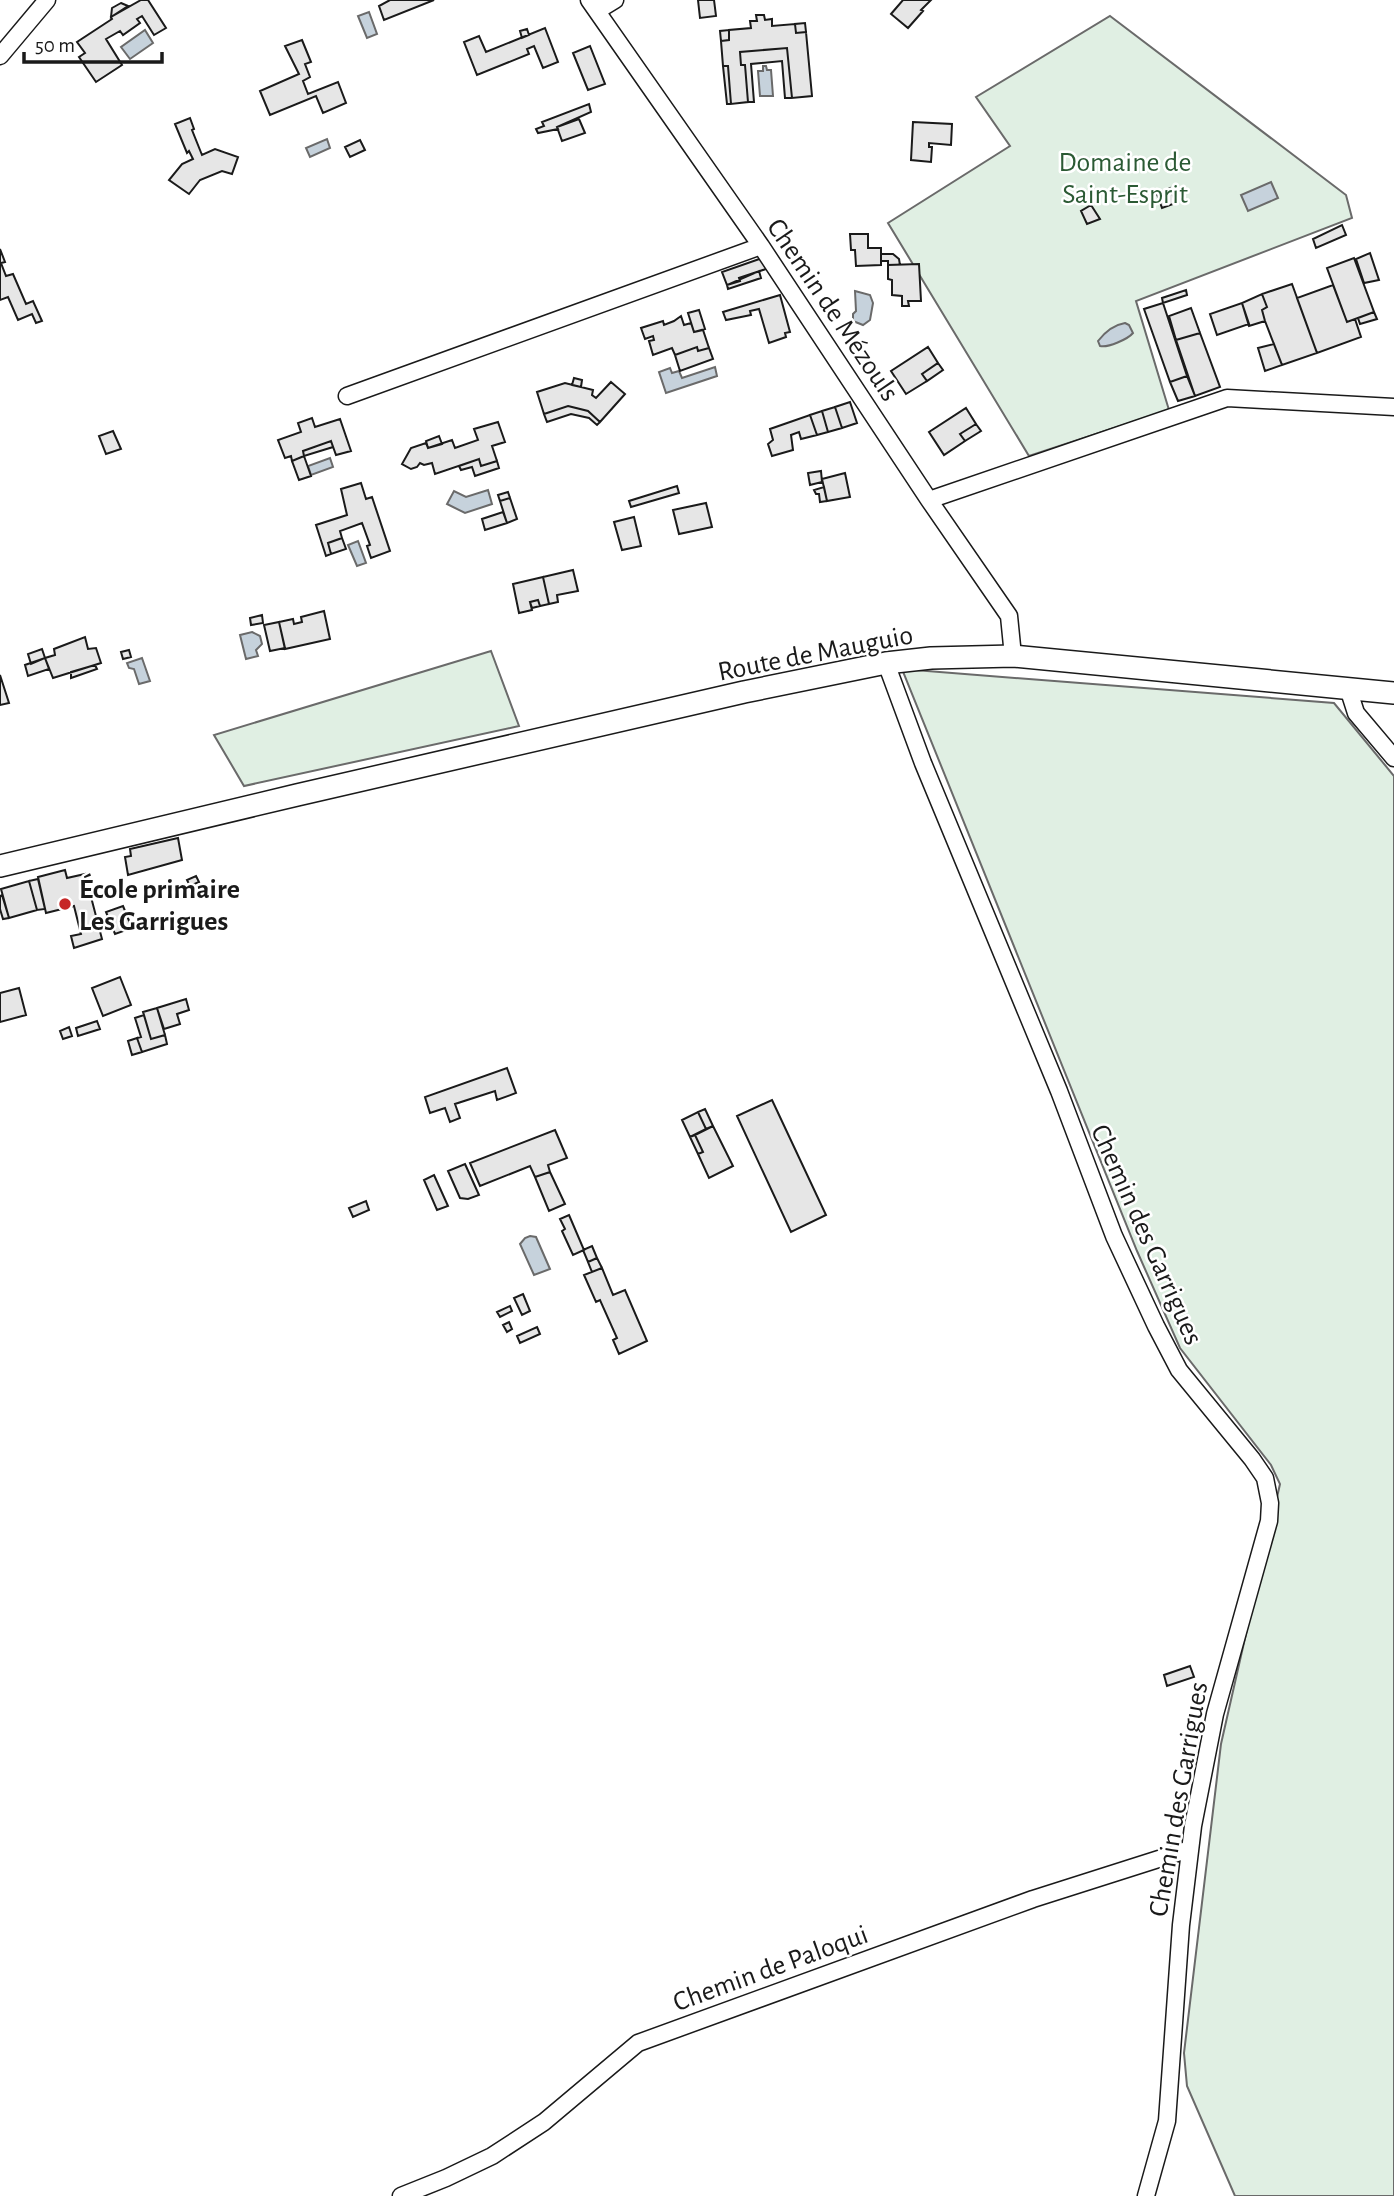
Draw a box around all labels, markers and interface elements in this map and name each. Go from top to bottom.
scale bar [24,21,163,65]
text: 50 m [35,35,75,56]
park label: Domaine de Saint-Esprit [1058,149,1192,209]
street label: Chemin de Mézouls [761,214,904,406]
street label: Route de Mauguio [715,621,915,687]
place label: École primaire Les Garrigues [79,873,240,936]
marker: École primaire Les Garrigues [57,896,73,912]
street label: Chemin des Garrigues [1085,1120,1207,1349]
street label: Chemin des Garrigues [1145,1680,1213,1919]
street label: Chemin de Paloqui [670,1921,872,2017]

